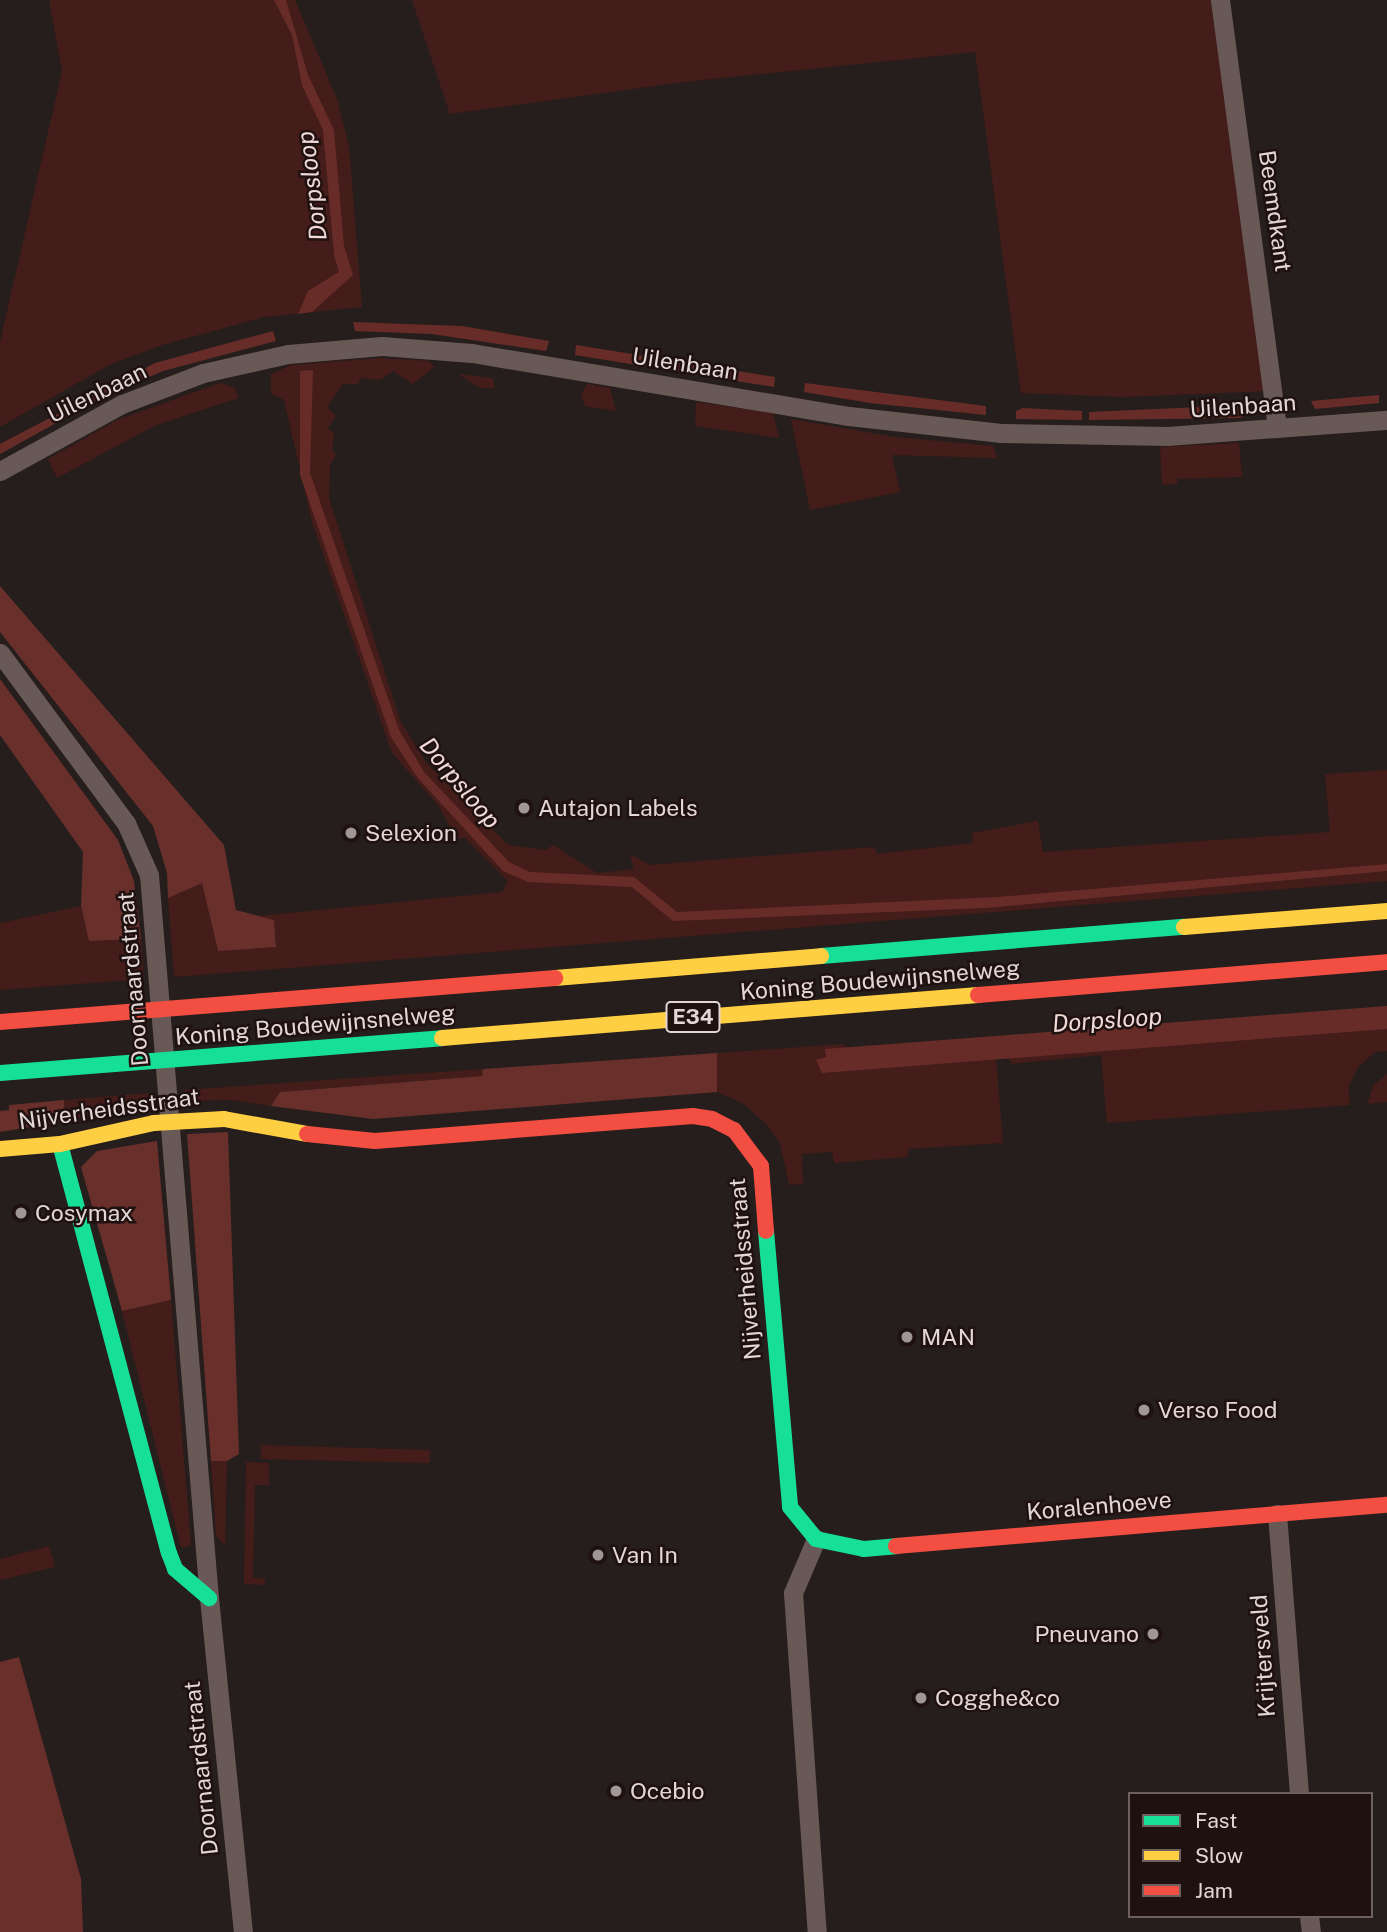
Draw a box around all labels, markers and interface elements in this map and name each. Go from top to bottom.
water label: Dorpsloop [291,130,333,242]
street label: Beemdkant [1253,148,1297,274]
street label: Uilenbaan [630,342,740,386]
street label: Uilenbaan [43,357,151,429]
street label: Uilenbaan [1189,389,1297,423]
water label: Dorpsloop [414,732,506,834]
place label: Autajon Labels [538,794,698,822]
marker: Autajon Labels [516,800,532,816]
place label: Selexion [365,819,457,847]
marker: Selexion [343,825,359,841]
street label: Doornaardstraat [112,891,154,1067]
street label: Koning Boudewijnsnelweg [739,954,1021,1006]
street label: Koning Boudewijnsnelweg [174,999,456,1051]
road number: E34 [665,1000,721,1034]
water label: Dorpsloop [1051,1002,1163,1038]
street label: Nijverheidsstraat [17,1083,201,1135]
street label: Nijverheidsstraat [723,1177,767,1361]
place label: Cosymax [35,1199,133,1227]
marker: Cosymax [13,1205,29,1221]
place label: MAN [921,1323,975,1351]
marker: MAN [899,1329,915,1345]
place label: Verso Food [1158,1396,1278,1424]
marker: Verso Food [1136,1402,1152,1418]
street label: Koralenhoeve [1025,1486,1173,1526]
place label: Van In [612,1541,678,1569]
marker: Van In [590,1547,606,1563]
street label: Krijtersveld [1245,1594,1281,1718]
place label: Pneuvano [1034,1620,1139,1648]
marker: Pneuvano [1145,1626,1161,1642]
street label: Doornaardstraat [178,1680,224,1856]
place label: Cogghe&co [935,1684,1060,1712]
marker: Cogghe&co [913,1690,929,1706]
place label: Ocebio [630,1777,705,1805]
marker: Ocebio [608,1783,624,1799]
legend [1128,1792,1373,1918]
text: Fast [1195,1808,1237,1833]
text: Slow [1195,1843,1243,1868]
text: Jam [1195,1878,1233,1903]

